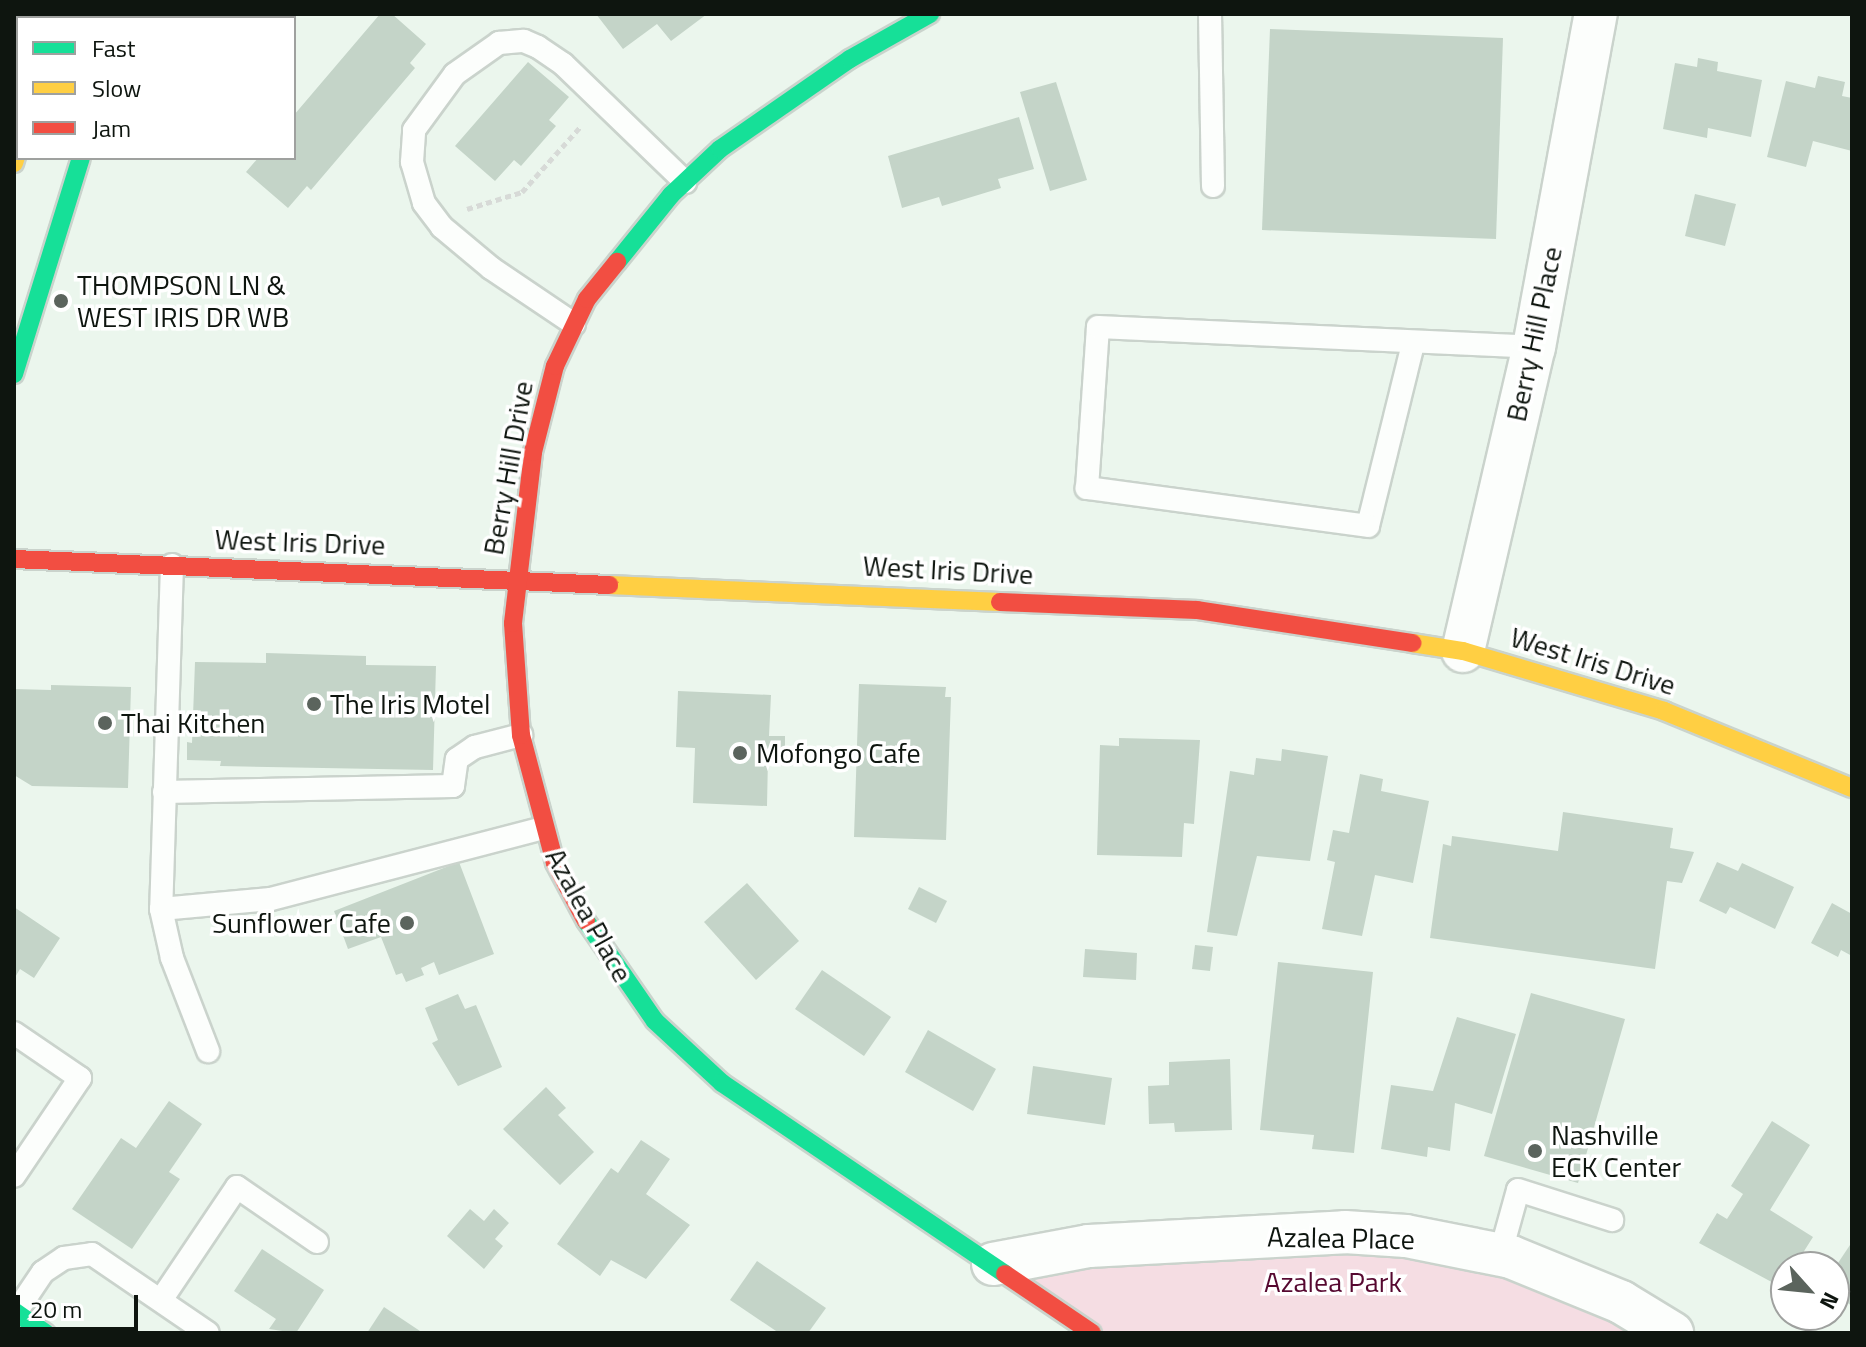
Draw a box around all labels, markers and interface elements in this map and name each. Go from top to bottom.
legend [16,16,296,160]
text: Fast [92,30,135,66]
text: Slow [92,70,141,106]
text: Jam [92,110,131,146]
street label: Berry Hill Place [1499,244,1569,424]
place label: THOMPSON LN & WEST IRIS DR WB [77,268,289,334]
marker: THOMPSON LN & WEST IRIS DR WB [52,292,70,310]
street label: Berry Hill Drive [476,379,540,557]
street label: West Iris Drive [214,522,386,562]
street label: West Iris Drive [862,549,1034,591]
street label: West Iris Drive [1507,620,1679,702]
place label: The Iris Motel [330,687,490,721]
marker: The Iris Motel [305,695,323,713]
place label: Thai Kitchen [121,706,265,740]
marker: Thai Kitchen [96,714,114,732]
place label: Mofongo Cafe [756,736,921,770]
marker: Mofongo Cafe [731,744,749,762]
street label: Azalea Place [539,842,639,988]
place label: Sunflower Cafe [212,906,391,940]
marker: Sunflower Cafe [398,914,416,932]
place label: Nashville ECK Center [1551,1118,1681,1184]
marker: Nashville ECK Center [1526,1142,1544,1160]
street label: Azalea Place [1267,1220,1415,1256]
north arrow [1770,1251,1850,1331]
park label: Azalea Park [1264,1265,1402,1299]
scale bar [20,1279,142,1329]
text: N [1811,1286,1848,1315]
text: 20 m [30,1291,82,1327]

